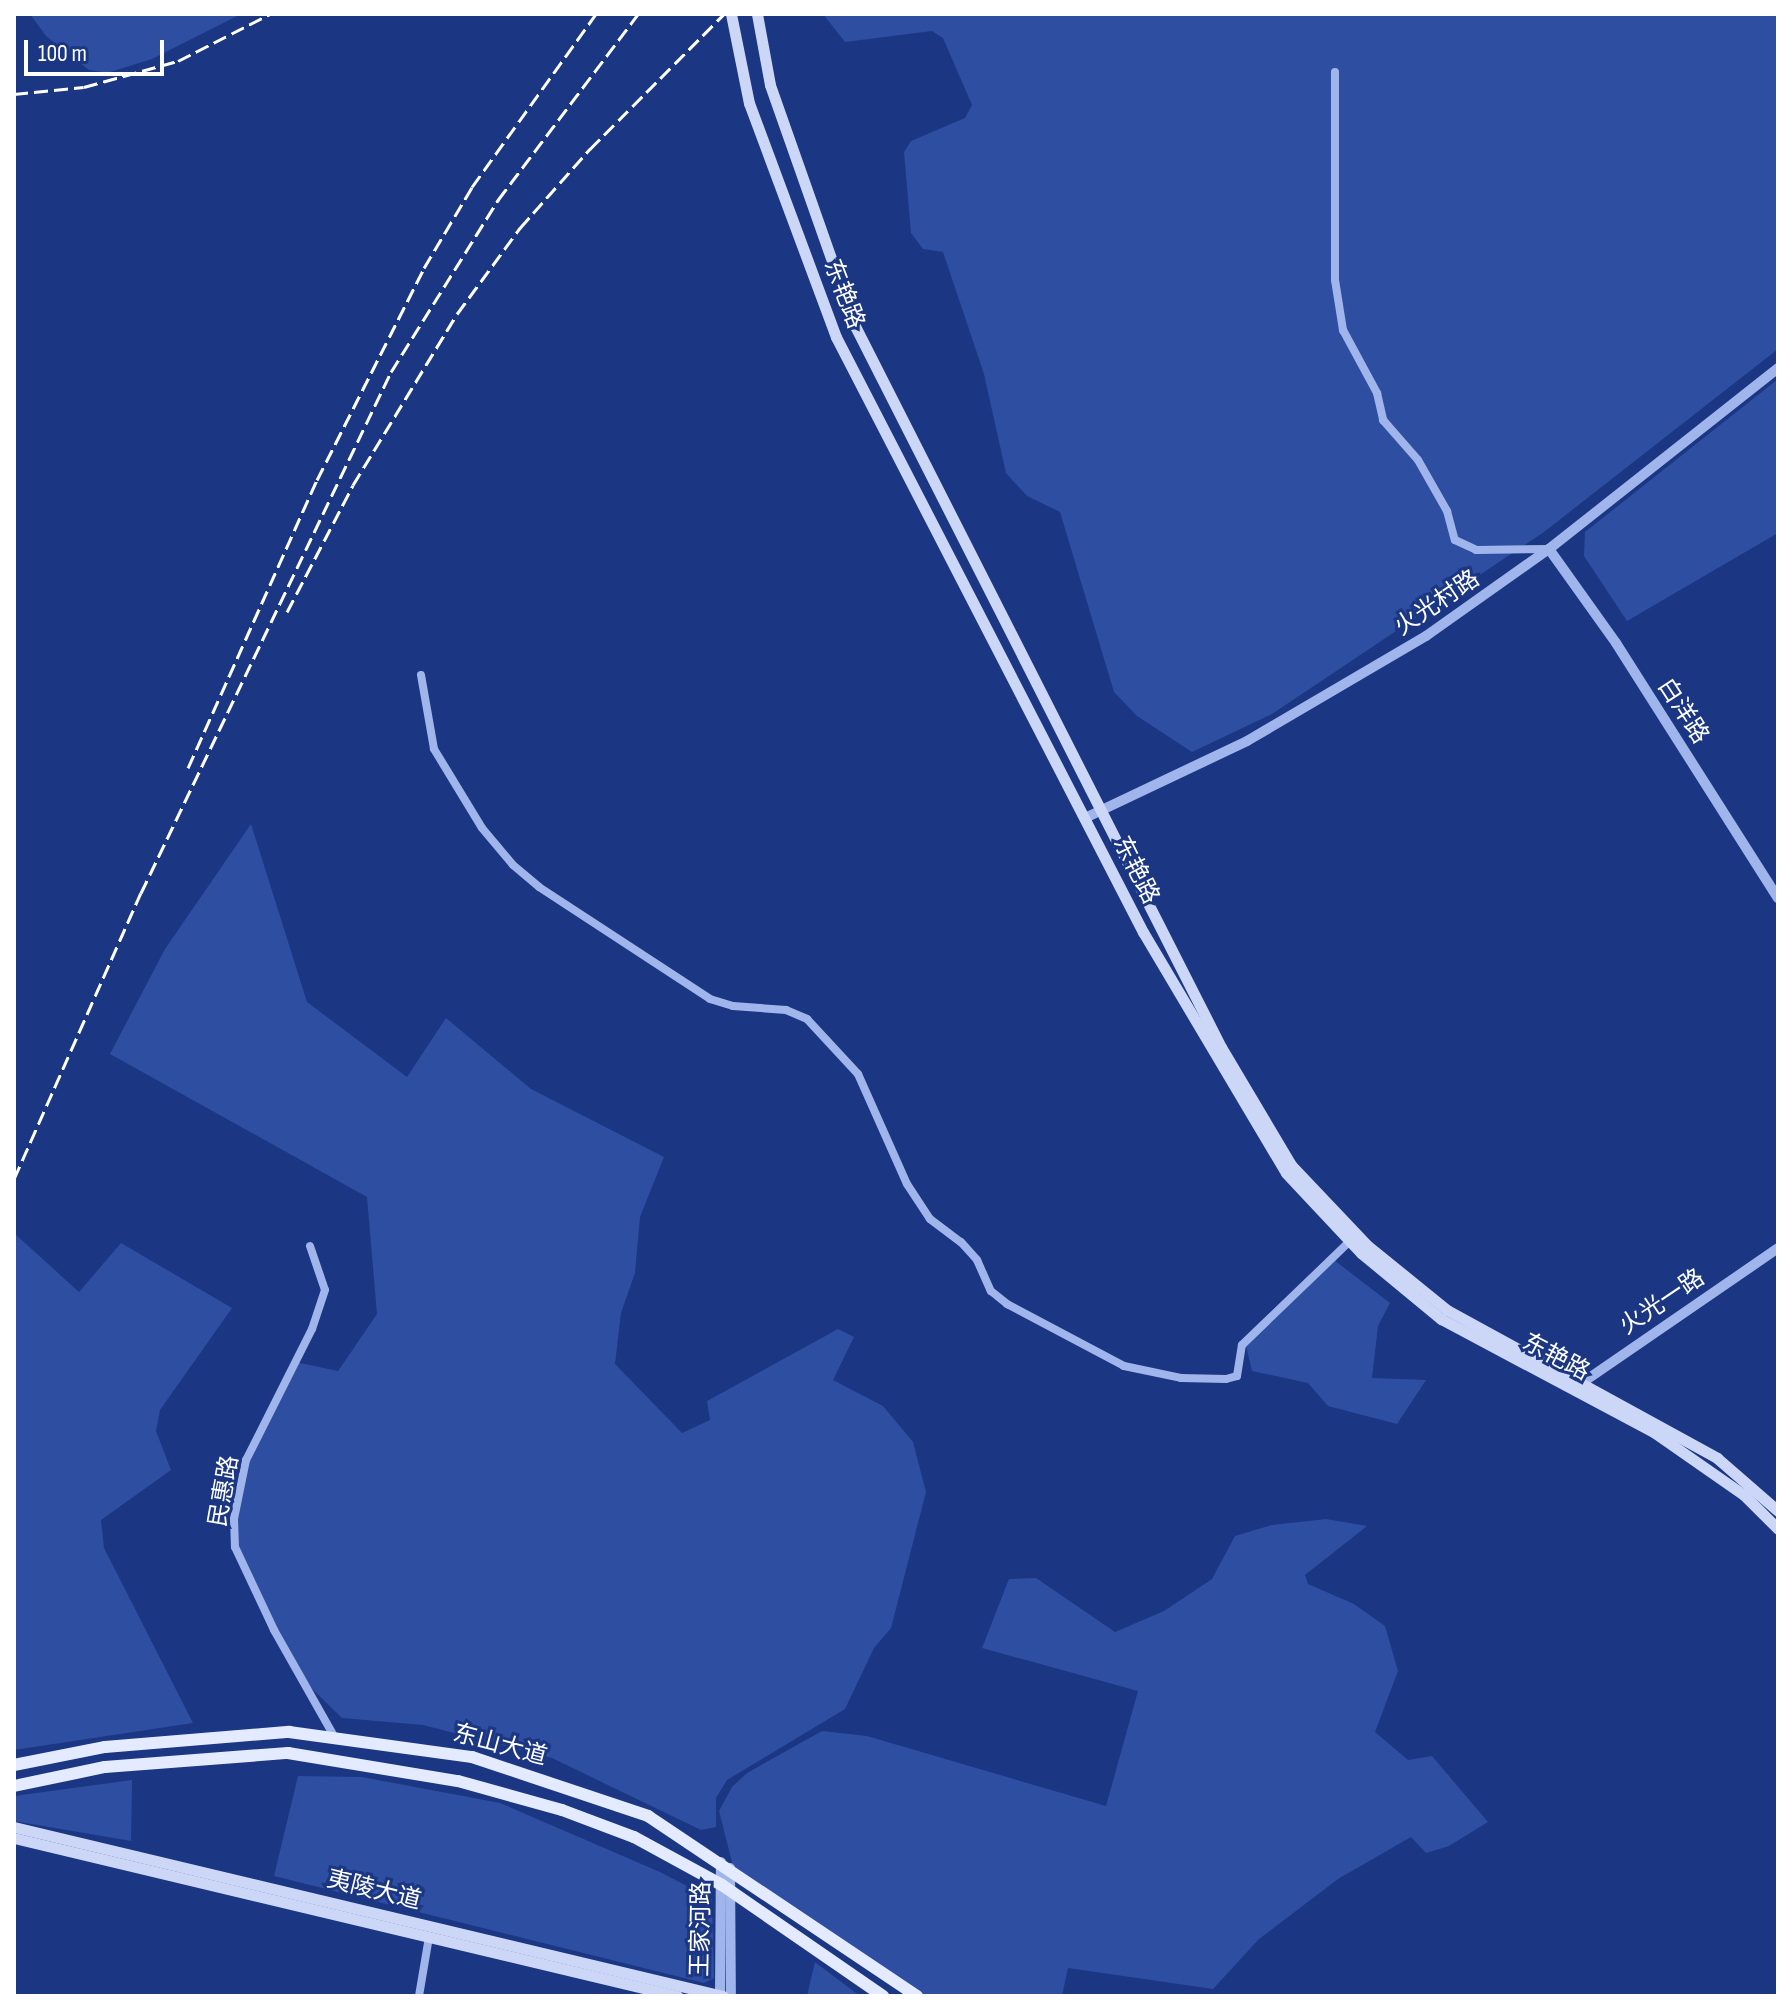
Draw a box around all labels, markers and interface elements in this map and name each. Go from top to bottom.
scale bar [28,24,168,74]
text: 100 m [38,39,87,68]
street label: 东艳路 [818,255,870,333]
street label: 火光村路 [1389,564,1485,642]
street label: 白洋路 [1651,673,1715,749]
street label: 东艳路 [1107,831,1165,909]
street label: 火光一路 [1614,1263,1710,1341]
street label: 东艳路 [1517,1327,1595,1387]
street label: 民惠路 [204,1453,244,1529]
street label: 东山大道 [450,1719,550,1771]
street label: 夷陵大道 [324,1864,424,1916]
street label: 王家河路 [686,1881,716,1977]

